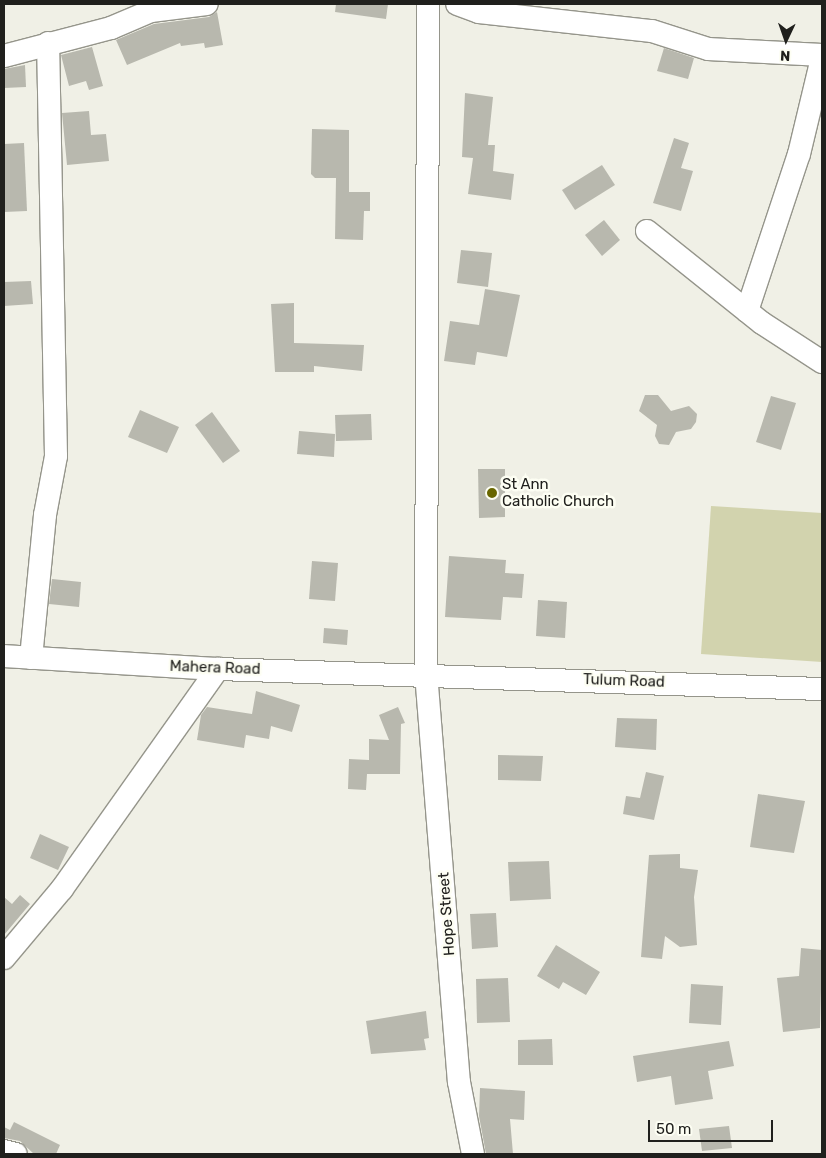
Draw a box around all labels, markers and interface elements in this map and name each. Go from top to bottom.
north arrow [761,15,811,65]
text: N [780,47,791,64]
place label: St Ann Catholic Church [502,475,614,510]
marker: St Ann Catholic Church [486,487,498,499]
street label: Mahera Road [169,657,261,679]
street label: Tulum Road [583,671,665,691]
street label: Hope Street [435,872,459,956]
scale bar [651,1110,776,1142]
text: 50 m [656,1120,691,1138]

